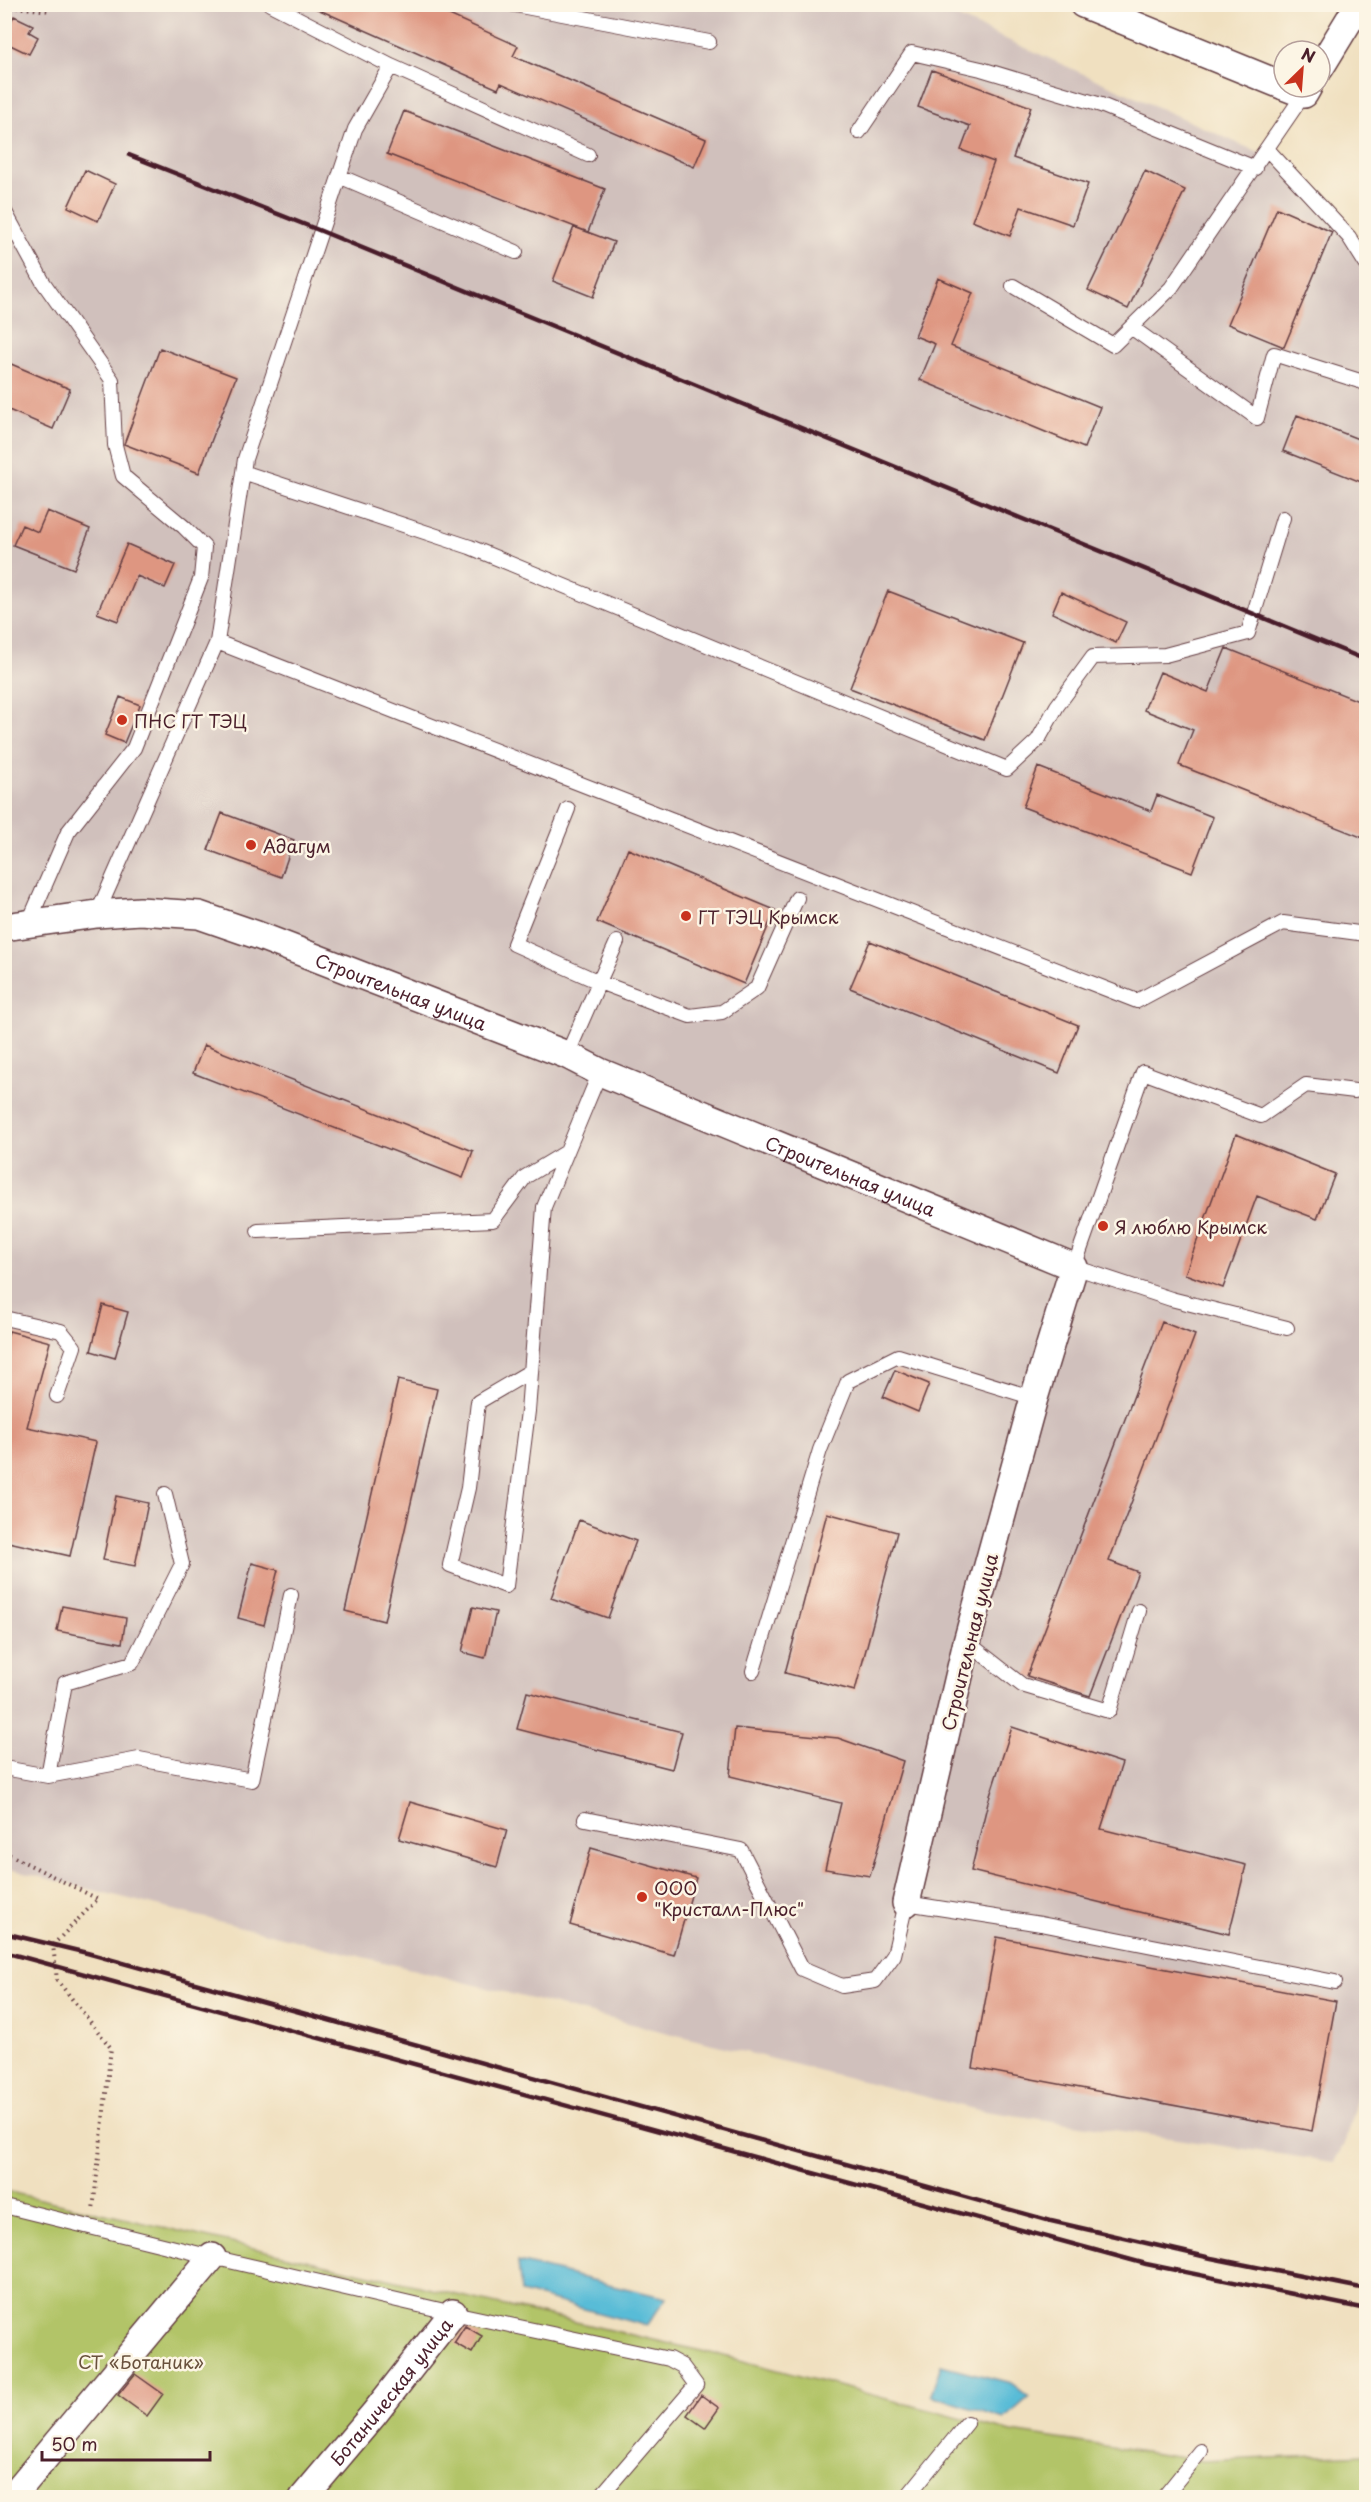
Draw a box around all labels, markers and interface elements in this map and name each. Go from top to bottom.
north arrow [1272,39,1332,99]
text: N [1298,41,1320,68]
place label: ПНС ГТ ТЭЦ [134,707,247,734]
marker: ПНС ГТ ТЭЦ [115,713,129,727]
place label: Адагум [263,832,331,859]
marker: Адагум [244,838,258,852]
place label: ГТ ТЭЦ Крымск [698,903,839,930]
marker: ГТ ТЭЦ Крымск [679,909,693,923]
street label: Строительная улица [311,945,491,1036]
street label: Строительная улица [761,1128,940,1222]
place label: Я люблю Крымск [1115,1213,1267,1240]
marker: Я люблю Крымск [1096,1219,1110,1233]
street label: Строительная улица [934,1550,1004,1733]
place label: ООО "Кристалл-Плюс" [654,1874,804,1922]
marker: ООО "Кристалл-Плюс" [635,1890,649,1904]
street label: Ботаническая улица [323,2311,459,2471]
park label: СТ «Ботаник» [78,2348,204,2375]
scale bar [42,2424,210,2462]
text: 50 m [51,2430,98,2457]

